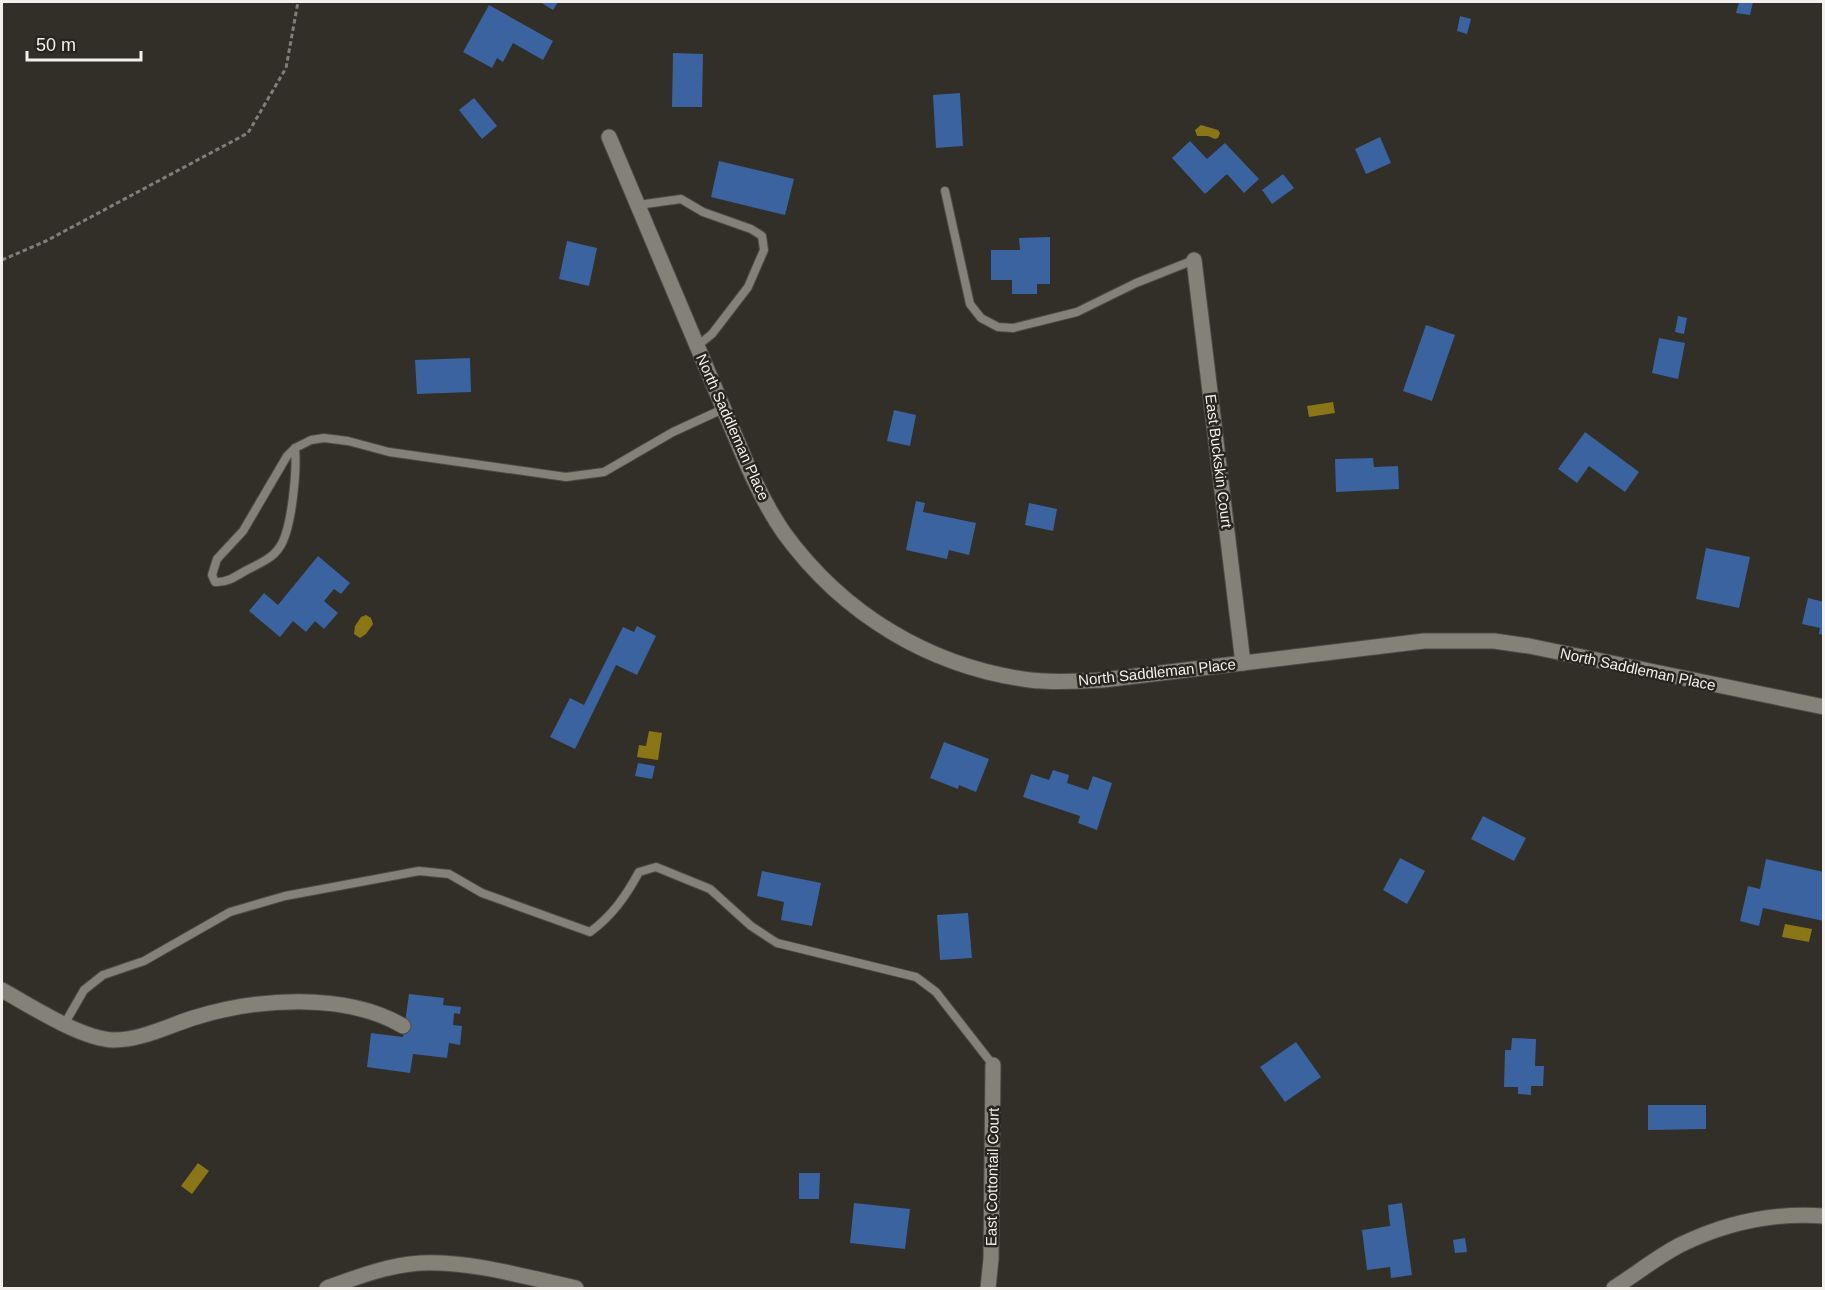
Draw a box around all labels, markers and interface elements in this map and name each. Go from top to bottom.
scale bar [27,24,141,62]
text: 50 m [36,35,76,55]
street label: North Saddleman Place [693,351,773,503]
street label: East Buckskin Court [1202,393,1236,530]
street label: North Saddleman Place [1559,644,1717,694]
street label: North Saddleman Place [1077,655,1237,689]
street label: East Cottontail Court [982,1107,1002,1246]

